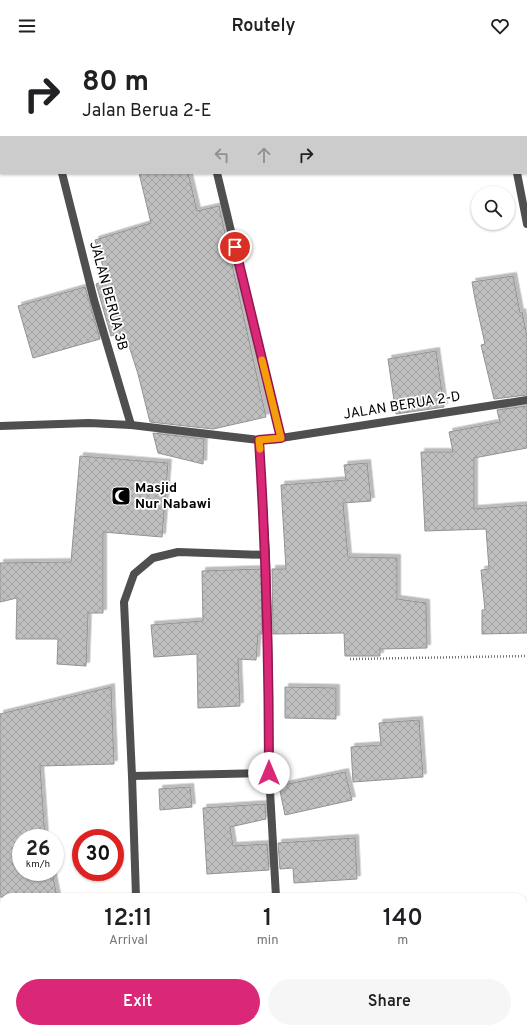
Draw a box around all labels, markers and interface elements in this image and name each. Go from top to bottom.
icon: menu [16,15,38,37]
text: Routely [231,15,296,38]
icon: heart [489,15,511,37]
text: 80 m [82,65,149,101]
icon: right [16,68,68,120]
text: Jalan Berua 2-E [82,100,211,123]
icon: left [211,144,233,166]
icon: ahead [253,144,275,166]
icon: right [295,144,317,166]
map controls [471,186,515,230]
button: search [471,186,515,230]
pin [218,230,252,264]
icon: arrive [224,236,246,258]
street label: JALAN BERUA 3B [85,240,131,352]
street label: JALAN BERUA 2-D [342,388,462,424]
place label: Masjid Nur Nabawi [135,480,211,513]
mosque icon: Masjid Nur Nabawi [110,485,132,507]
position arrow [248,752,290,794]
speed limit sign: 30 [72,829,124,881]
text: 26 [26,837,50,863]
text: km/h [26,858,50,871]
text: 12:11 [104,904,153,934]
text: 1 [263,904,272,934]
text: 140 [383,904,423,934]
text: Arrival [109,933,148,949]
text: min [257,933,278,949]
text: m [397,933,408,949]
button: Exit [16,979,260,1025]
button: Share [268,979,511,1025]

